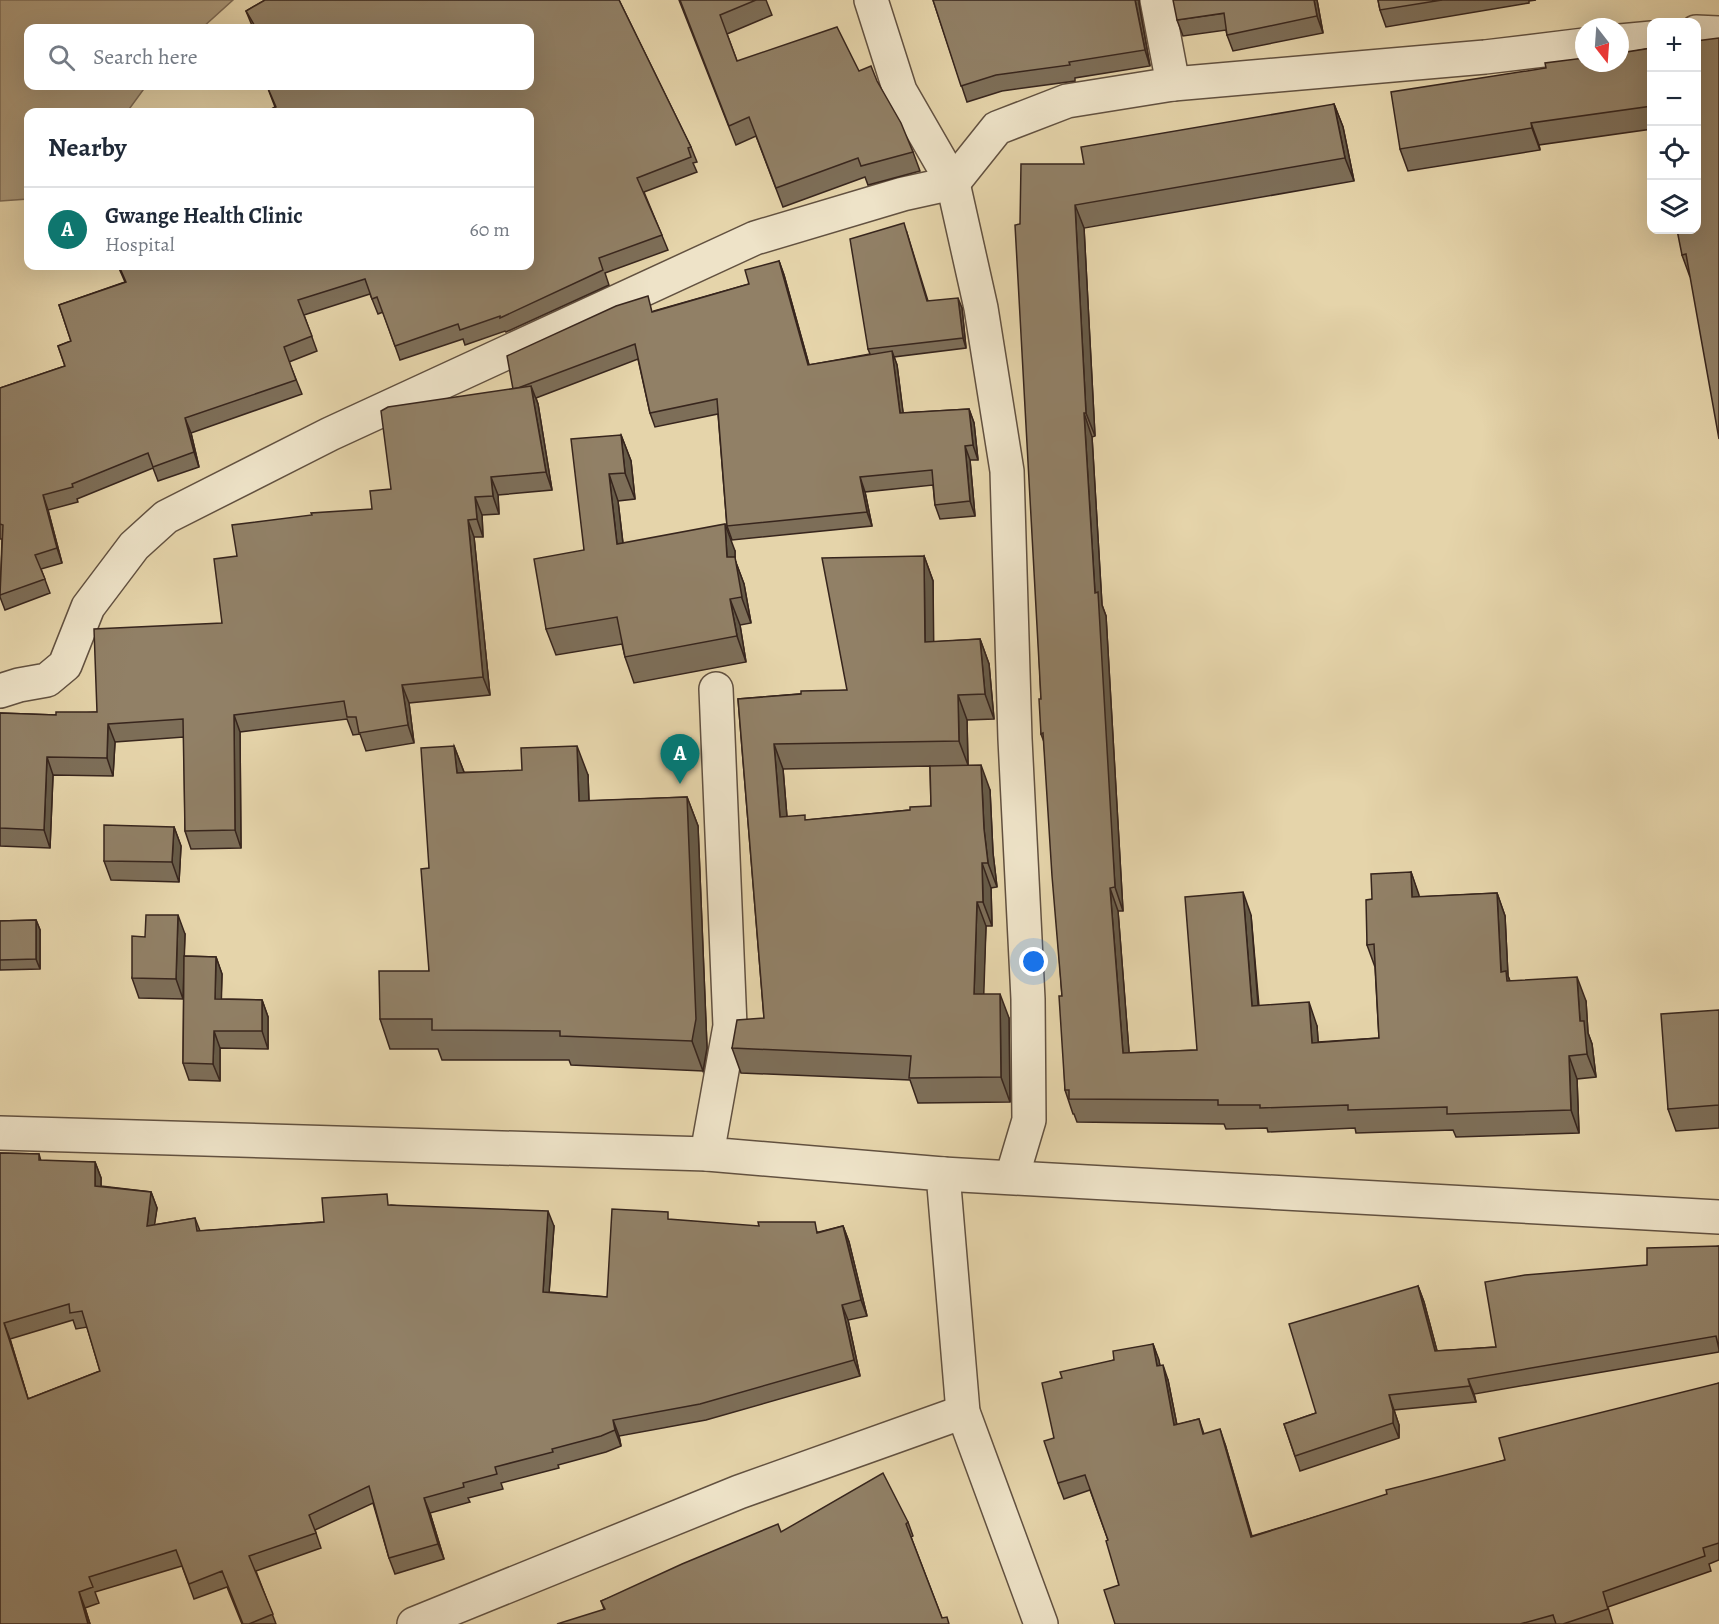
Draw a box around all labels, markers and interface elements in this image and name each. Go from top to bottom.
north arrow [1575,18,1629,72]
map controls [1647,18,1701,234]
button: + [1647,18,1701,72]
search box [24,24,534,90]
icon: search [45,41,78,74]
text: Search here [93,42,198,72]
button: − [1647,72,1701,126]
button: locate [1647,126,1701,180]
text: Nearby [48,130,127,165]
button: layers [1647,180,1701,234]
text: Gwange Health Clinic [105,201,303,231]
text: A [61,216,74,243]
text: 60 m [470,216,510,243]
text: Hospital [105,231,175,258]
pin: A [660,734,700,784]
your location [1019,947,1048,976]

